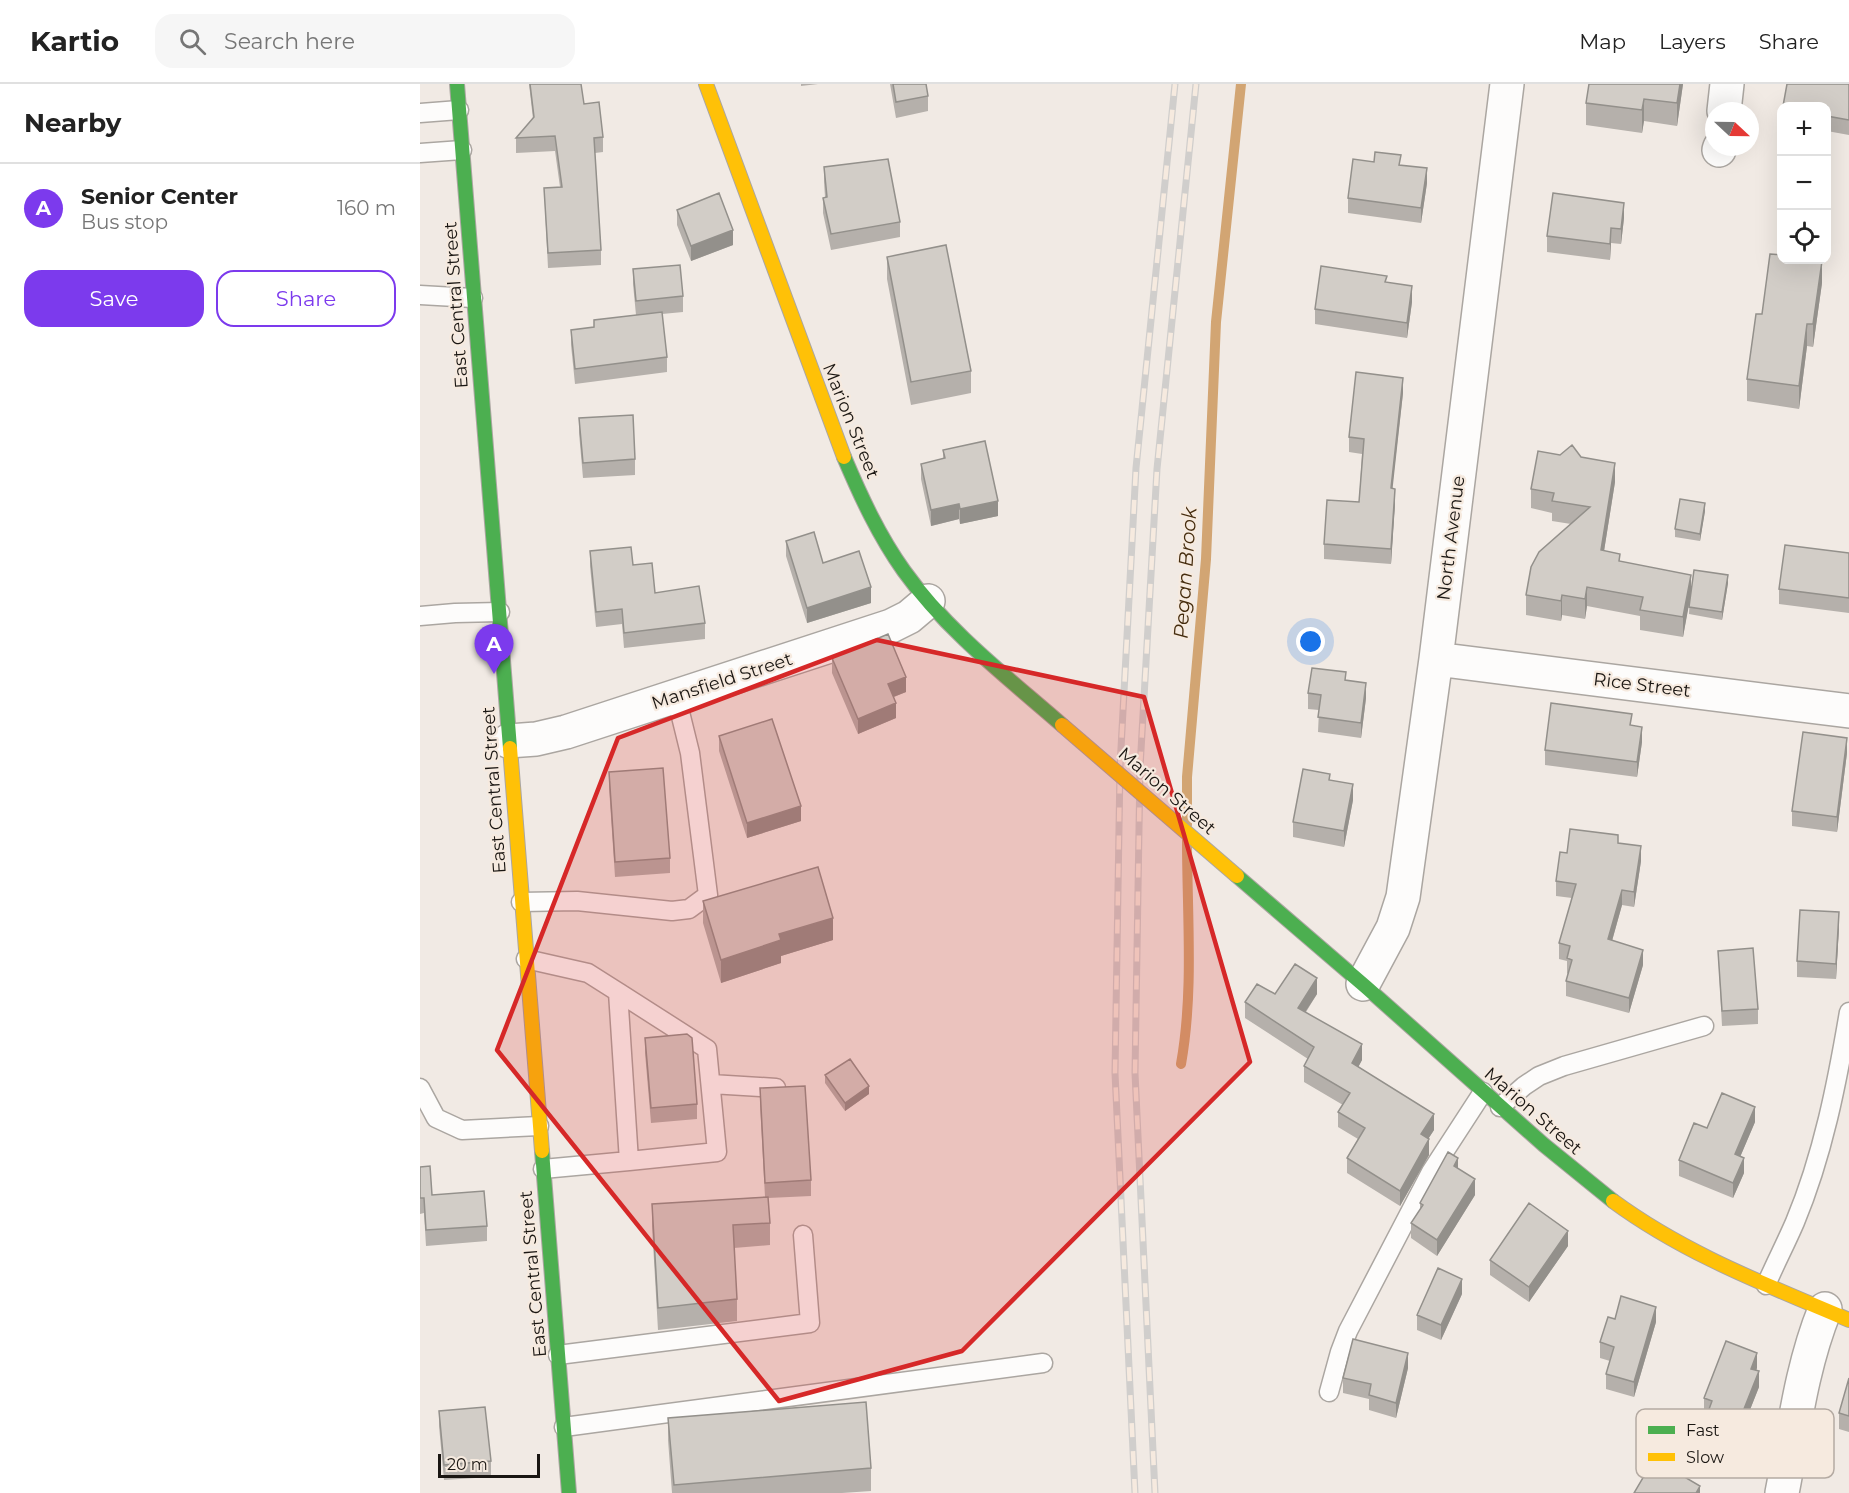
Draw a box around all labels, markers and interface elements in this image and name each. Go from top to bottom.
search box [155,14,575,68]
text: Kartio [30,24,119,58]
icon: search [176,25,209,58]
text: Search here [224,28,355,55]
text: Map [1579,29,1626,54]
text: Layers [1659,29,1726,54]
text: Share [1759,29,1819,54]
north arrow [1705,102,1759,156]
map controls [1777,102,1831,264]
button: + [1777,102,1831,156]
text: Nearby [24,107,121,139]
button: − [1777,156,1831,210]
text: Senior Center [81,183,238,210]
text: A [36,196,51,220]
text: 160 m [337,196,396,220]
text: Bus stop [81,210,168,234]
button: locate [1777,210,1831,264]
street label: East Central Street [439,221,473,389]
button: Save [24,270,204,327]
button: Share [216,270,396,327]
street label: Marion Street [818,360,884,482]
street label: North Avenue [1432,474,1470,602]
water label: Pegan Brook [1168,505,1202,640]
pin: A [474,624,514,674]
your location [1296,627,1325,656]
street label: Mansfield Street [649,648,795,714]
street label: Rice Street [1592,668,1692,702]
street label: East Central Street [477,706,511,874]
street label: Marion Street [1114,743,1220,839]
street label: Marion Street [1480,1063,1586,1159]
street label: East Central Street [515,1190,551,1358]
legend [1636,1409,1834,1478]
text: Fast [1686,1421,1720,1440]
text: Slow [1686,1448,1724,1467]
scale bar [438,1451,540,1478]
text: 20 m [447,1455,488,1474]

